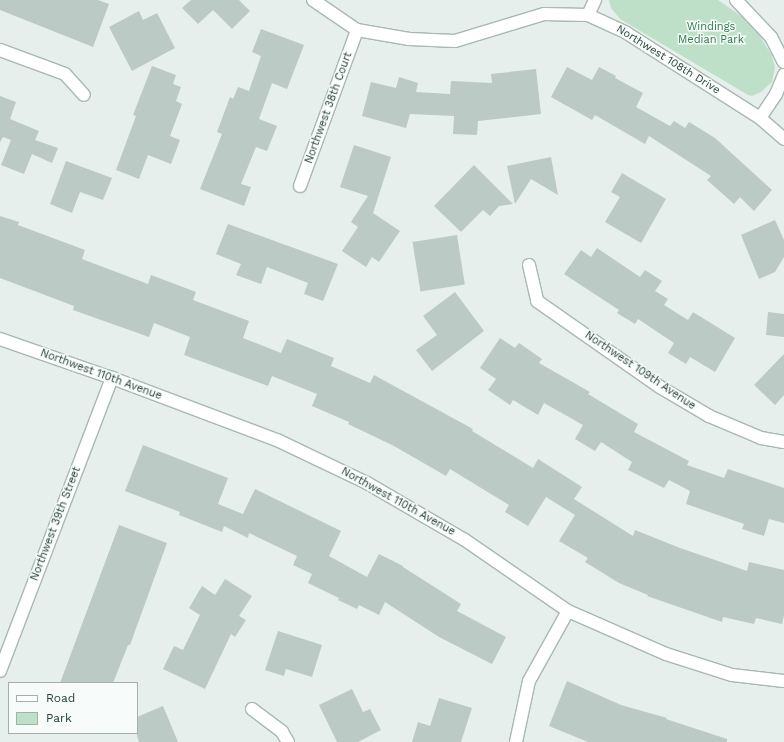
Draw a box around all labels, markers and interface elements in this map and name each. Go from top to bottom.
park label: Windings Median Park [678,21,744,47]
street label: Northwest 108th Drive [614,23,722,97]
street label: Northwest 38th Court [303,50,355,166]
street label: Northwest 109th Avenue [582,329,698,413]
street label: Northwest 110th Avenue [38,347,164,403]
street label: Northwest 39th Street [28,465,84,583]
street label: Northwest 110th Avenue [338,465,458,539]
legend [8,682,138,734]
text: Road [46,691,75,705]
text: Park [46,711,72,725]

